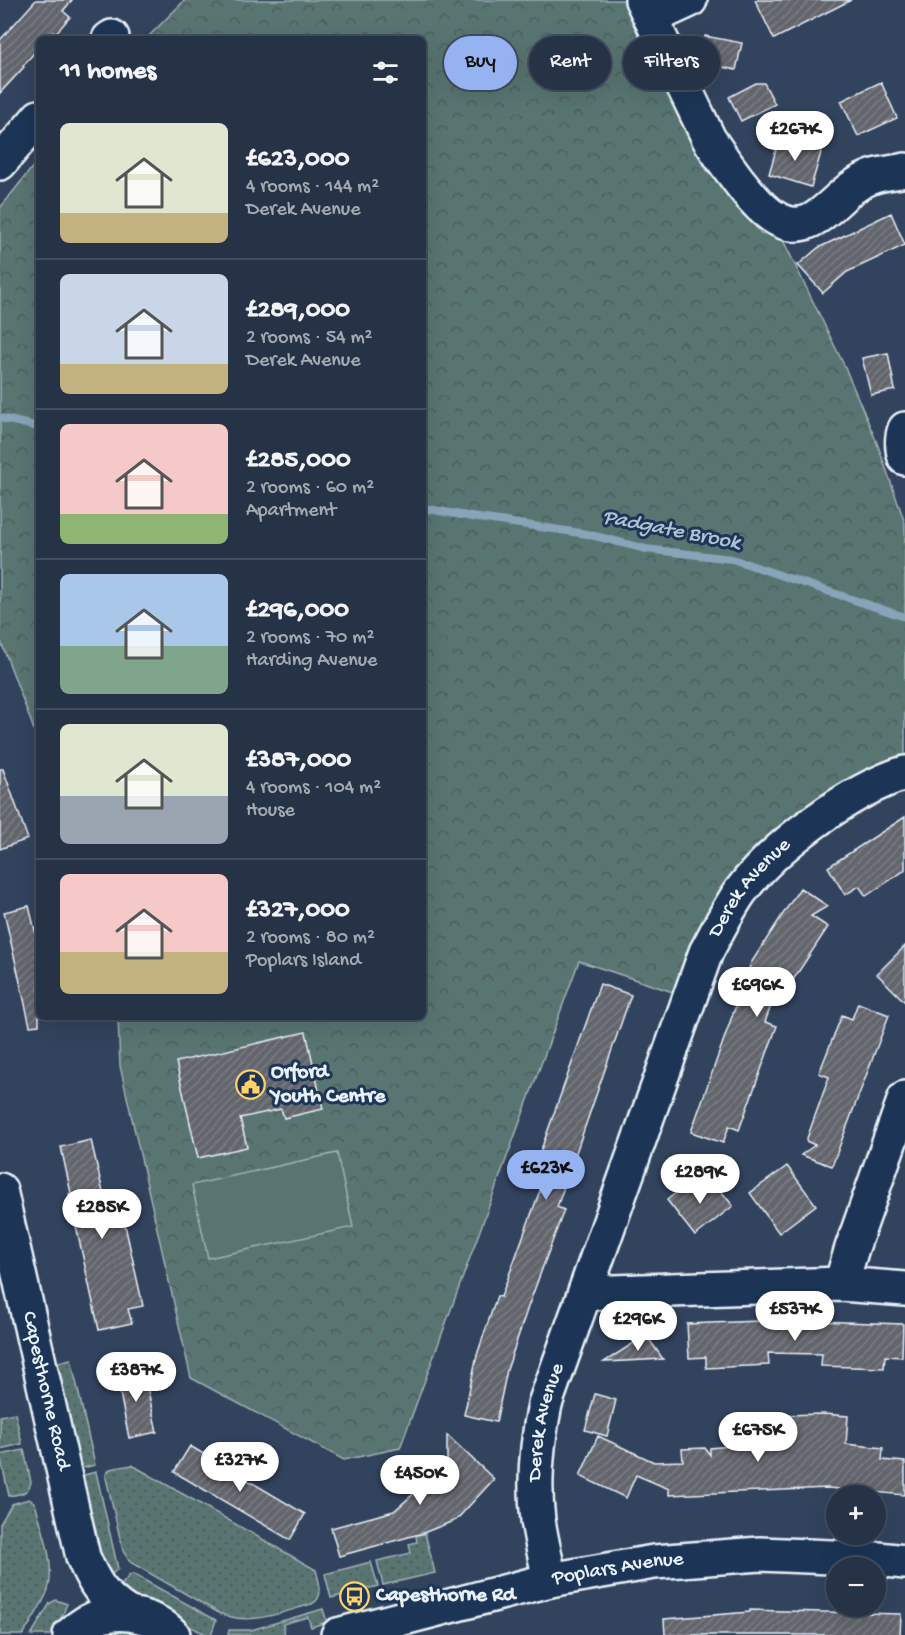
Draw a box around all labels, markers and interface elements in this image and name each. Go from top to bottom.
chip: Buy [444,36,517,90]
chip: Rent [529,36,611,90]
chip: Filters [623,36,720,90]
icon: filters [369,56,402,89]
text: 11 homes [60,57,156,88]
pin: £267K [753,111,837,162]
text: £267K [770,119,820,142]
text: £623,000 [246,145,349,176]
icon: home [108,147,180,219]
text: 4 rooms · 144 m² [246,176,379,199]
text: Derek Avenue [246,199,361,222]
text: £289,000 [246,296,350,327]
icon: home [108,298,180,370]
text: 2 rooms · 54 m² [246,327,373,350]
text: Derek Avenue [246,350,361,373]
text: £285,000 [246,446,351,477]
icon: home [108,448,180,520]
text: 2 rooms · 60 m² [246,477,374,500]
text: Apartment [246,500,336,523]
water label: Padgate Brook [600,505,744,557]
text: £296,000 [246,596,349,627]
icon: home [108,598,180,670]
text: 2 rooms · 70 m² [246,627,374,650]
text: Harding Avenue [246,650,377,673]
text: £387,000 [246,746,351,777]
icon: home [108,748,180,820]
text: 4 rooms · 104 m² [246,777,381,800]
text: House [246,800,295,823]
street label: Derek Avenue [703,832,797,944]
text: £327,000 [246,896,350,927]
icon: home [108,898,180,970]
text: 2 rooms · 80 m² [246,927,375,950]
text: Poplars Island [246,950,361,973]
pin: £696K [715,967,799,1018]
text: £696K [732,975,782,998]
place label: Orford Youth Centre [268,1061,387,1110]
public building icon: Orford Youth Centre [234,1069,266,1101]
pin: £623K [504,1150,588,1201]
pin: £289K [658,1154,742,1205]
text: £623K [521,1158,571,1181]
text: £289K [675,1162,725,1185]
pin: £285K [60,1189,144,1240]
text: £285K [76,1197,128,1220]
pin: £537K [753,1291,837,1342]
text: £537K [769,1299,821,1322]
pin: £296K [596,1301,680,1352]
street label: Capesthorne Road [15,1309,76,1474]
text: £296K [613,1309,663,1332]
pin: £387K [94,1352,178,1403]
street label: Derek Avenue [523,1359,571,1484]
text: £387K [110,1360,162,1383]
pin: £675K [716,1412,800,1463]
text: £675K [733,1420,783,1443]
pin: £327K [198,1442,282,1493]
text: £327K [215,1450,265,1473]
pin: £450K [378,1455,462,1506]
text: £450K [394,1463,446,1486]
map controls [826,1485,886,1617]
button: + [826,1485,886,1545]
street label: Poplars Avenue [550,1547,686,1592]
button: − [826,1557,886,1617]
bus stop icon: Capesthorne Rd [339,1580,371,1612]
place label: Capesthorne Rd [375,1584,518,1609]

